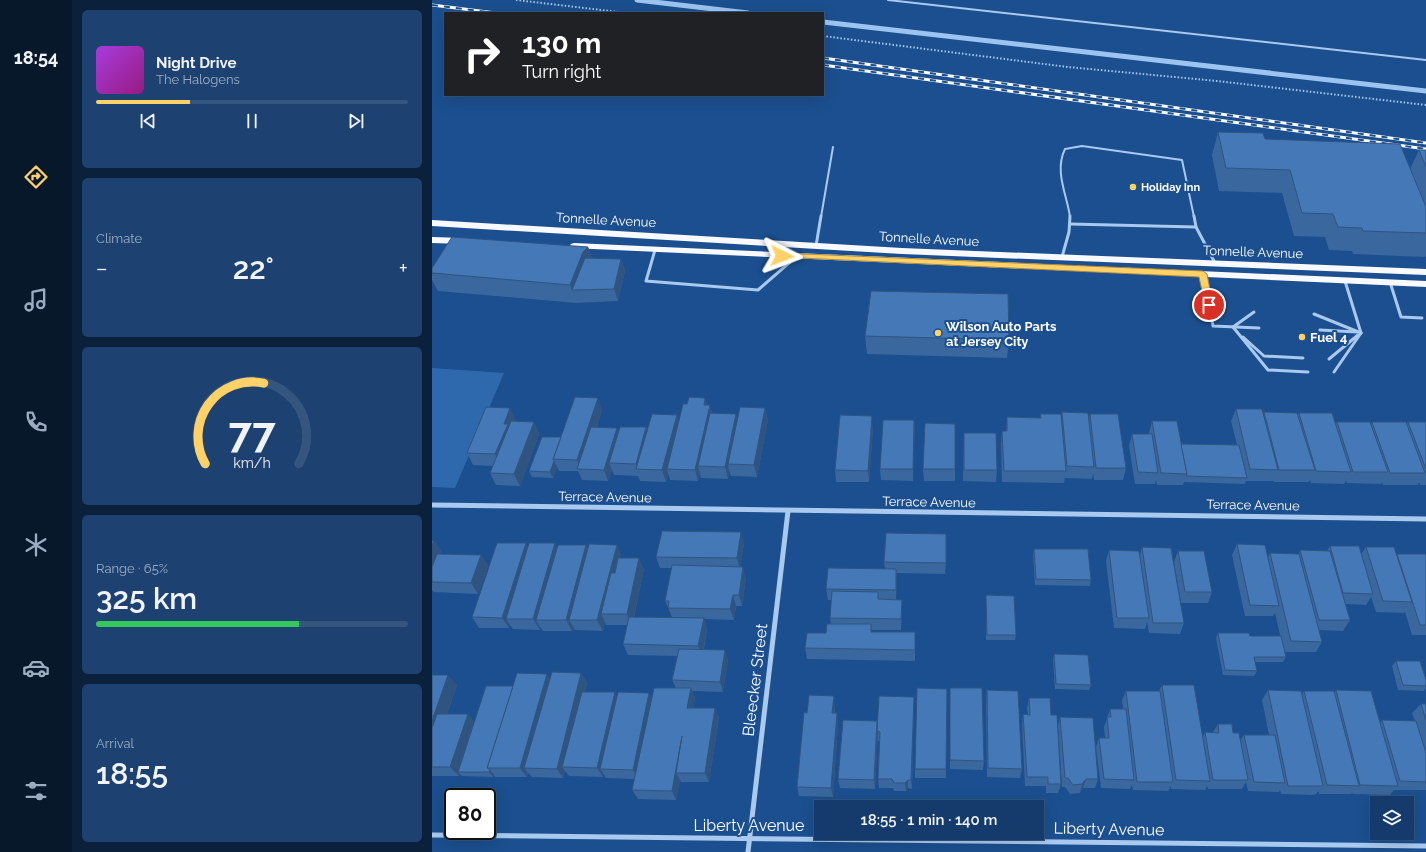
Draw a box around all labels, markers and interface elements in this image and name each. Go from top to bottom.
text: 130 m [522,27,601,60]
icon: right [456,28,508,80]
text: 18:54 [14,47,58,68]
text: Night Drive [156,54,236,72]
text: Turn right [522,61,601,82]
text: The Halogens [156,72,240,87]
icon: previous [137,110,159,132]
icon: pause [241,110,263,132]
icon: next [345,110,367,132]
icon: directions [22,163,50,191]
place label: Holiday Inn [1141,181,1200,194]
marker: Holiday Inn [1128,182,1138,192]
street label: Tonnelle Avenue [556,210,657,230]
street label: Tonnelle Avenue [879,229,980,249]
text: Climate [96,231,142,246]
position arrow [761,235,803,277]
street label: Tonnelle Avenue [1203,243,1304,261]
text: 22° [233,251,274,286]
text: − [96,255,108,281]
text: + [399,255,408,281]
icon: music [22,286,50,314]
pin [1192,288,1226,322]
icon: arrive [1198,294,1220,316]
place label: Wilson Auto Parts at Jersey City [946,319,1057,349]
marker: Wilson Auto Parts at Jersey City [933,328,943,338]
place label: Fuel 4 [1310,330,1347,345]
marker: Fuel 4 [1297,332,1307,342]
icon: phone [22,408,50,436]
text: 77 [229,408,276,457]
text: km/h [233,455,271,471]
street label: Terrace Avenue [558,489,652,505]
street label: Terrace Avenue [882,494,976,510]
street label: Terrace Avenue [1206,497,1300,513]
icon: climate [22,531,50,559]
text: Range · 65% [96,561,168,576]
text: 325 km [96,581,197,616]
street label: Bleecker Street [739,622,771,738]
icon: car [22,654,50,682]
text: Arrival [96,736,134,751]
text: 18:55 [96,756,168,791]
icon: filters [22,777,50,805]
speed limit sign: 80 [444,788,496,840]
map controls [1370,796,1414,840]
button: layers [1370,796,1414,840]
text: 18:55 · 1 min · 140 m [861,811,997,829]
street label: Liberty Avenue [693,816,805,835]
street label: Liberty Avenue [1053,819,1165,839]

